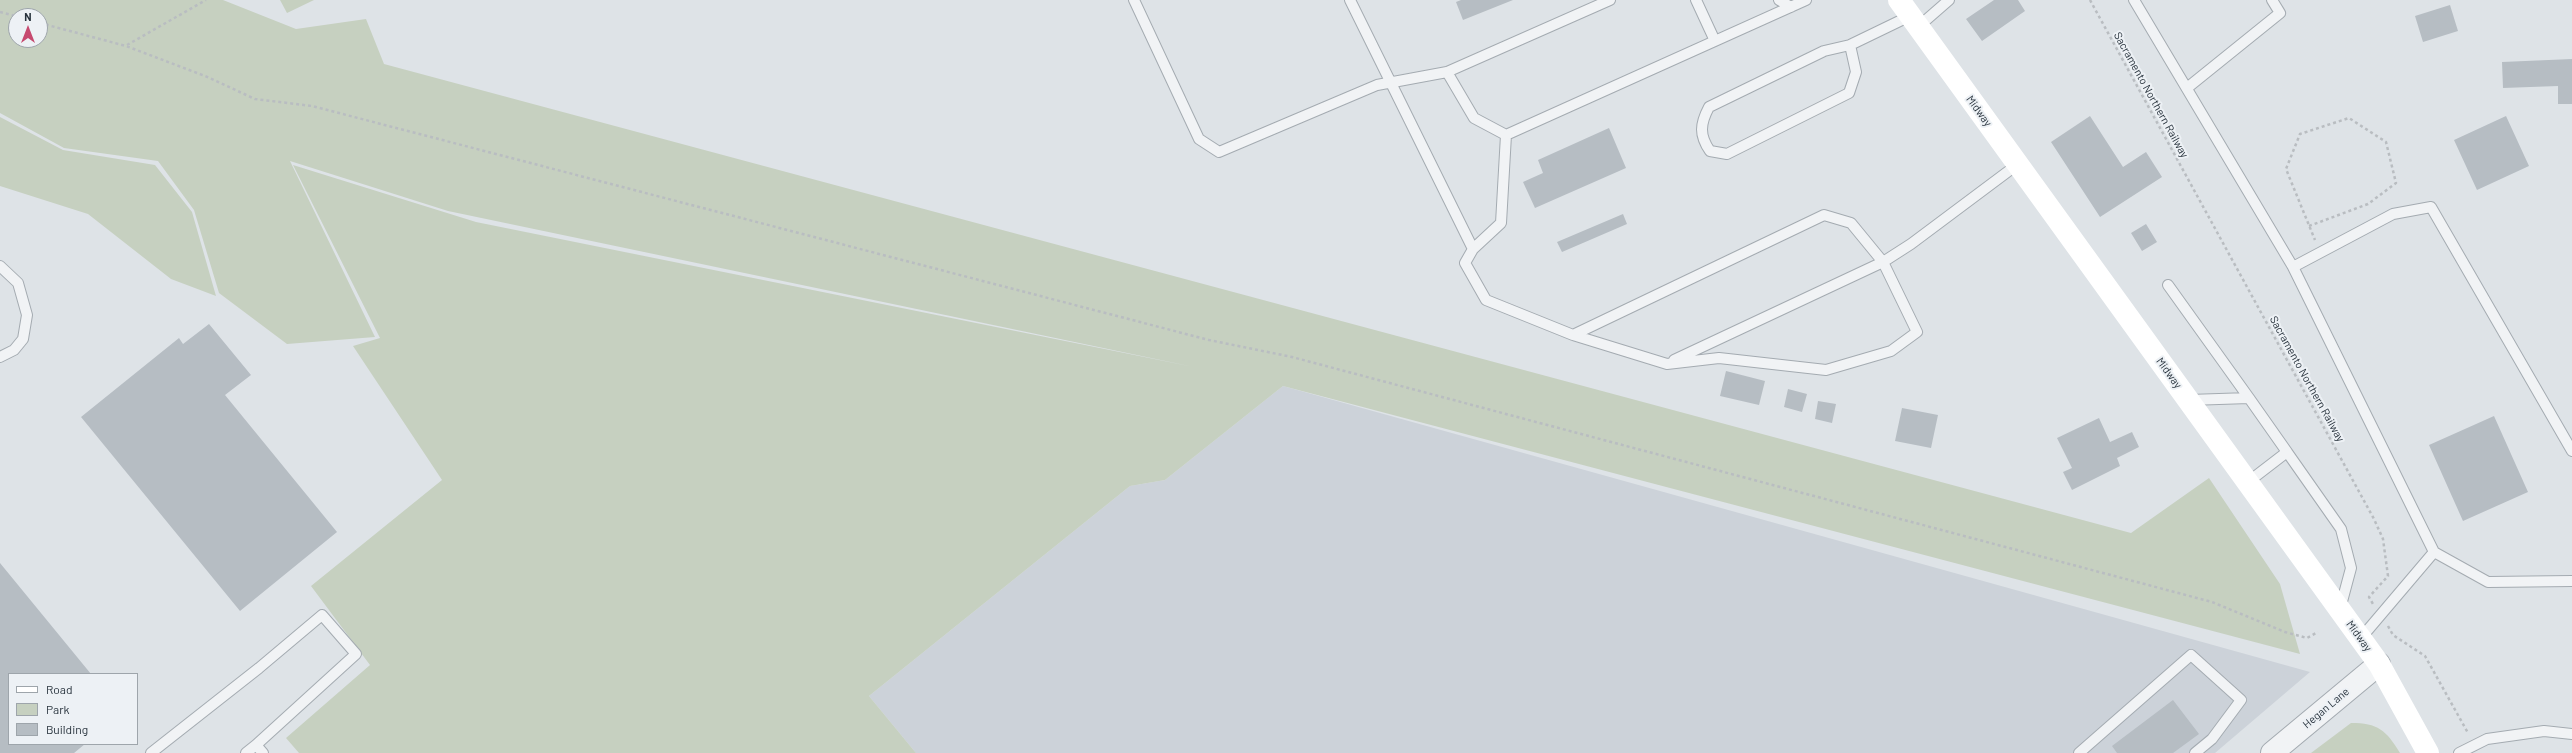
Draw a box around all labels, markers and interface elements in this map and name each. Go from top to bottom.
north arrow [8,8,48,48]
text: N [24,10,32,23]
street label: Sacramento Northern Railway [2111,30,2191,160]
street label: Midway [1963,93,1995,129]
street label: Sacramento Northern Railway [2267,314,2347,444]
street label: Midway [2153,355,2185,391]
street label: Midway [2343,618,2375,654]
legend [8,673,138,745]
text: Road [46,682,73,696]
street label: Hegan Lane [2300,685,2352,731]
text: Park [46,702,70,716]
text: Building [46,722,88,736]

